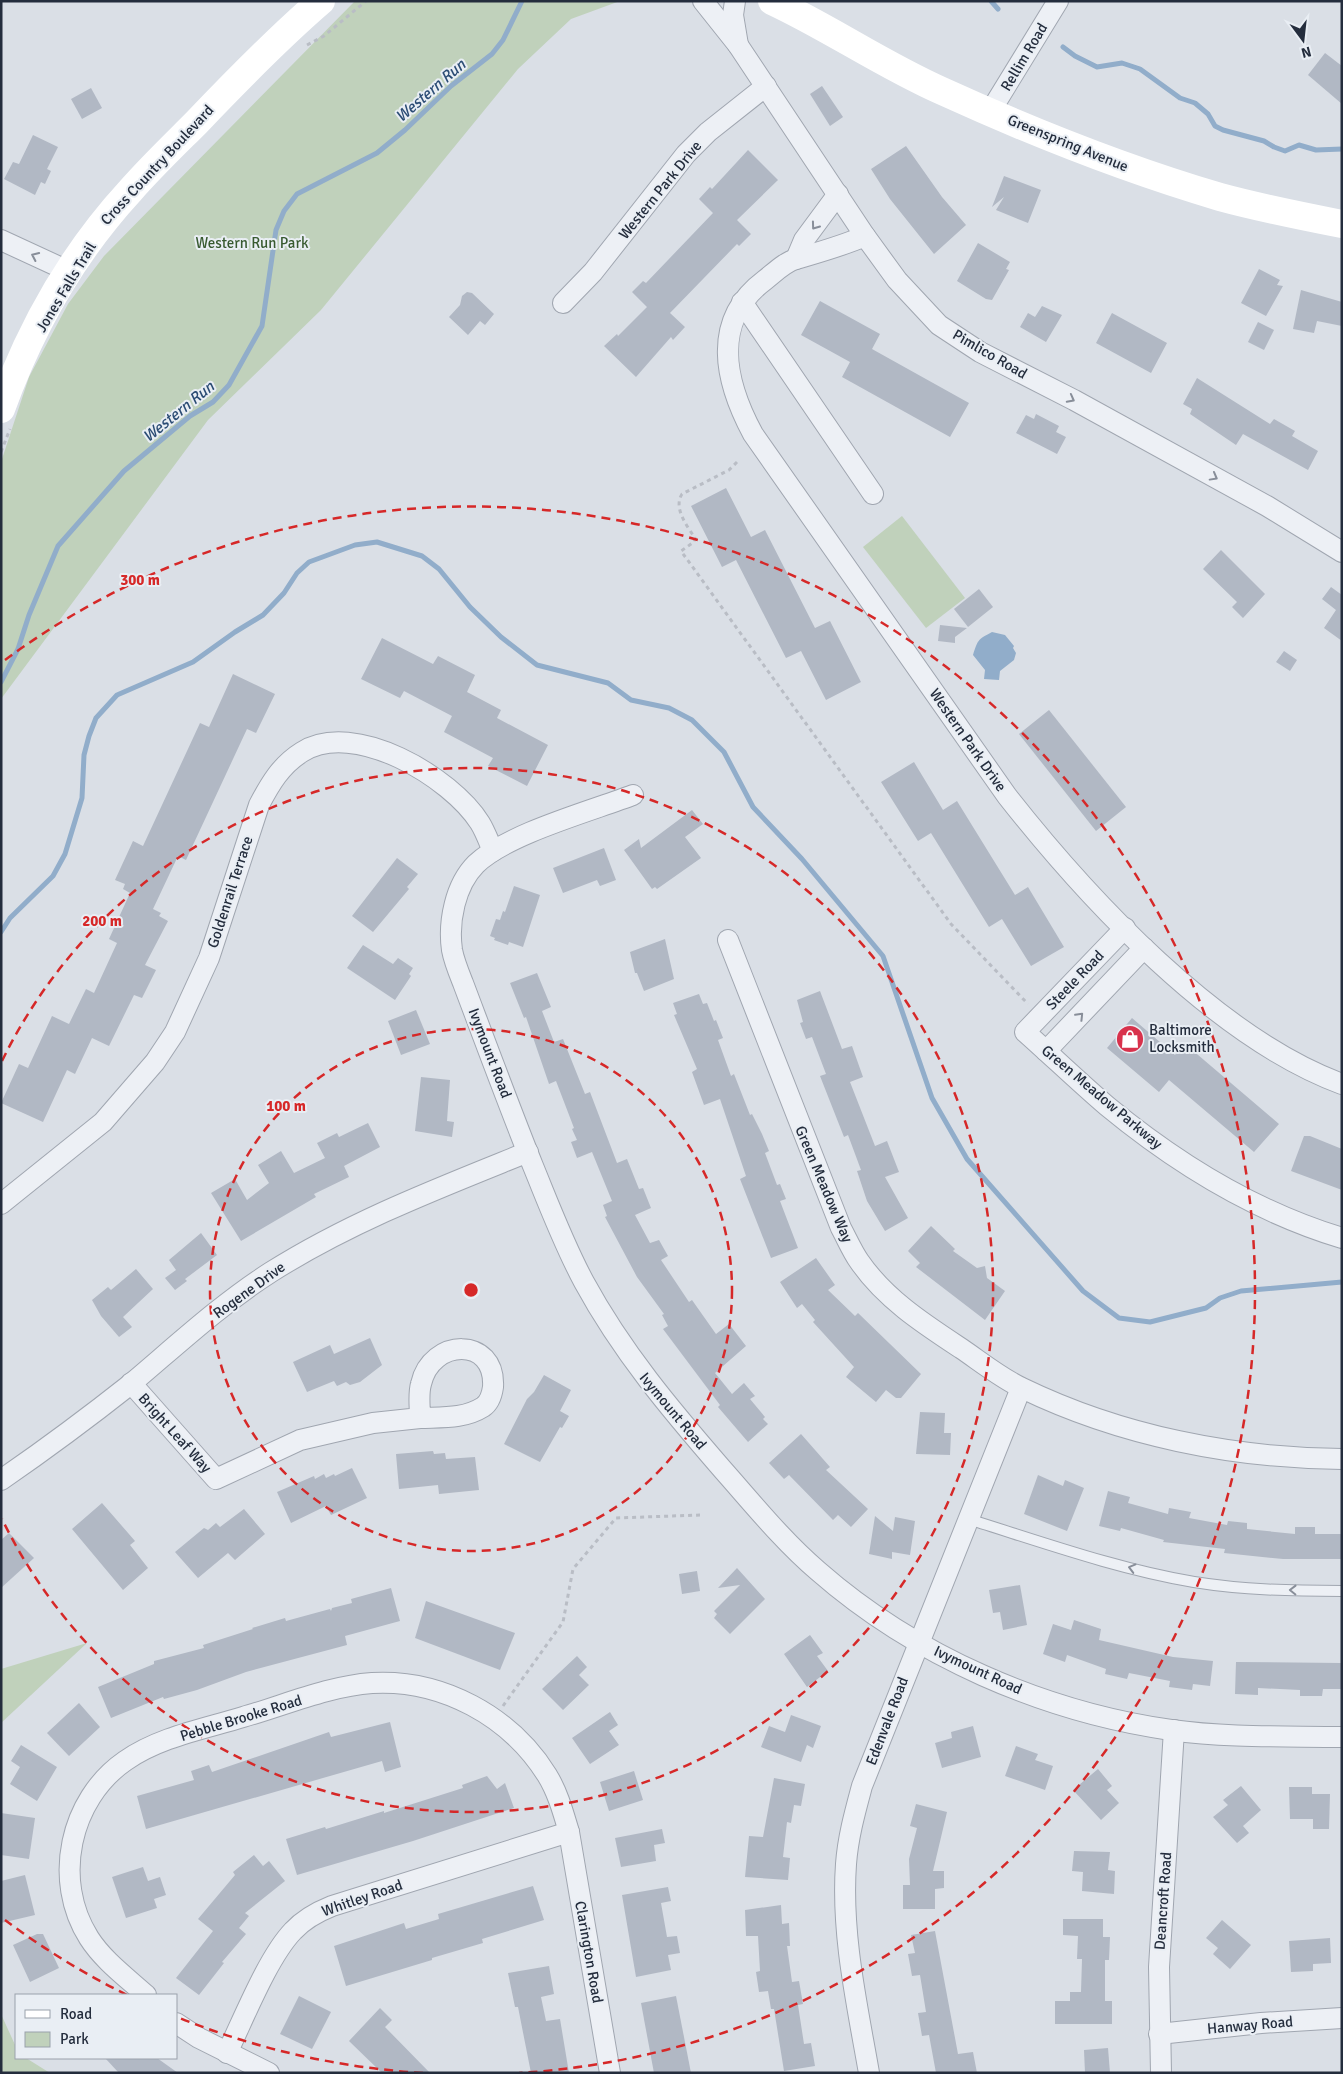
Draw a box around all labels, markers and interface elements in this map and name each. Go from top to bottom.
north arrow [1278,15,1328,65]
street label: Rellim Road [997,20,1051,94]
text: N [1299,43,1313,62]
water label: Western Run [392,54,471,127]
street label: Cross Country Boulevard [97,101,217,229]
street label: Greenspring Avenue [1005,111,1131,175]
street label: Western Park Drive [615,137,705,243]
one-way arrow [812,220,820,229]
park label: Western Run Park [195,234,309,252]
street label: Jones Falls Trail [32,239,100,335]
one-way arrow [31,251,40,262]
street label: Pimlico Road [950,325,1031,383]
water label: Western Run [139,376,219,447]
one-way arrow [1066,393,1075,403]
one-way arrow [1209,470,1218,480]
text: 300 m [120,571,160,589]
street label: Western Park Drive [926,685,1010,795]
street label: Goldenrail Terrace [203,834,257,950]
text: 200 m [82,912,122,930]
street label: Steele Road [1042,947,1108,1013]
street label: Ivymount Road [465,1005,515,1101]
one-way arrow [1074,1012,1083,1021]
place label: Baltimore Locksmith [1149,1021,1215,1056]
shop icon: Baltimore Locksmith [1115,1024,1145,1054]
street label: Green Meadow Parkway [1038,1041,1166,1153]
text: 100 m [266,1097,306,1115]
street label: Green Meadow Way [791,1123,857,1245]
street label: Rogene Drive [209,1258,289,1322]
centre of rings [462,1281,480,1299]
street label: Ivymount Road [636,1369,710,1453]
street label: Bright Leaf Way [135,1390,215,1476]
one-way arrow [1128,1563,1137,1574]
one-way arrow [1289,1585,1297,1596]
street label: Ivymount Road [931,1642,1025,1698]
street label: Edenvale Road [862,1674,912,1768]
street label: Pebble Brooke Road [178,1691,304,1745]
street label: Deancroft Road [1151,1851,1175,1951]
street label: Whitley Road [319,1876,405,1920]
street label: Clarington Road [571,1899,607,2005]
legend [15,1994,178,2059]
text: Road [60,2005,92,2023]
street label: Hanway Road [1206,2012,1294,2038]
text: Park [60,2030,89,2048]

